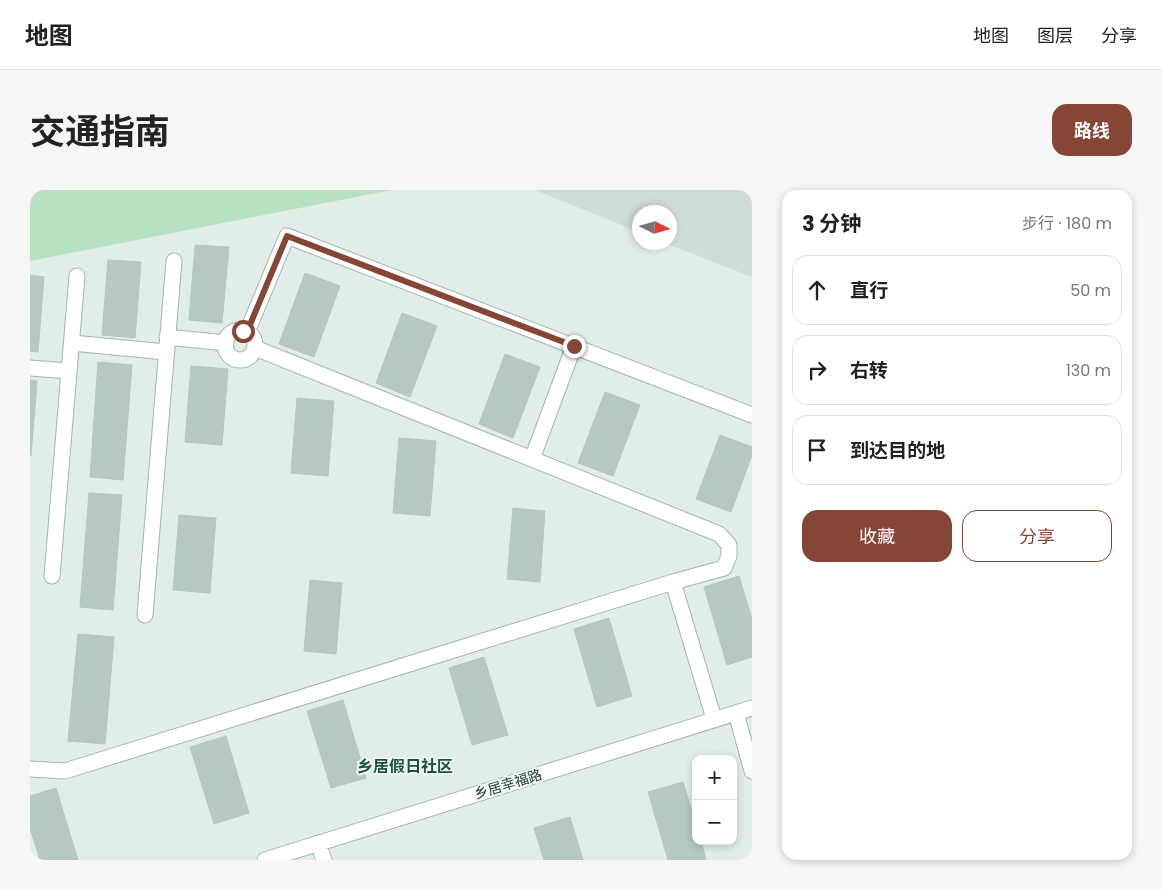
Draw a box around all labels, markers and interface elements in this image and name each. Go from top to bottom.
text: 地图 [25,19,73,52]
text: 地图 [973,23,1009,48]
text: 图层 [1037,23,1073,48]
text: 分享 [1101,23,1137,48]
button: 路线 [1052,104,1132,156]
text: 交通指南 [30,107,170,156]
north arrow [632,205,677,250]
text: 3 分钟 [802,209,861,238]
text: 步行 · 180 m [1022,212,1112,235]
icon: ahead [803,276,831,304]
text: 直行 [850,277,888,304]
text: 50 m [1070,279,1111,302]
route start [232,320,255,343]
route end [563,335,586,358]
icon: right [803,356,831,384]
text: 右转 [850,357,888,384]
text: 130 m [1066,359,1111,382]
icon: arrive [803,436,831,464]
text: 到达目的地 [850,437,945,464]
button: 收藏 [802,510,952,562]
button: 分享 [962,510,1112,562]
district label: 乡居假日社区 [357,755,453,778]
map controls [692,755,737,845]
button: + [692,755,737,800]
street label: 乡居幸福路 [472,764,544,804]
button: − [692,800,737,845]

